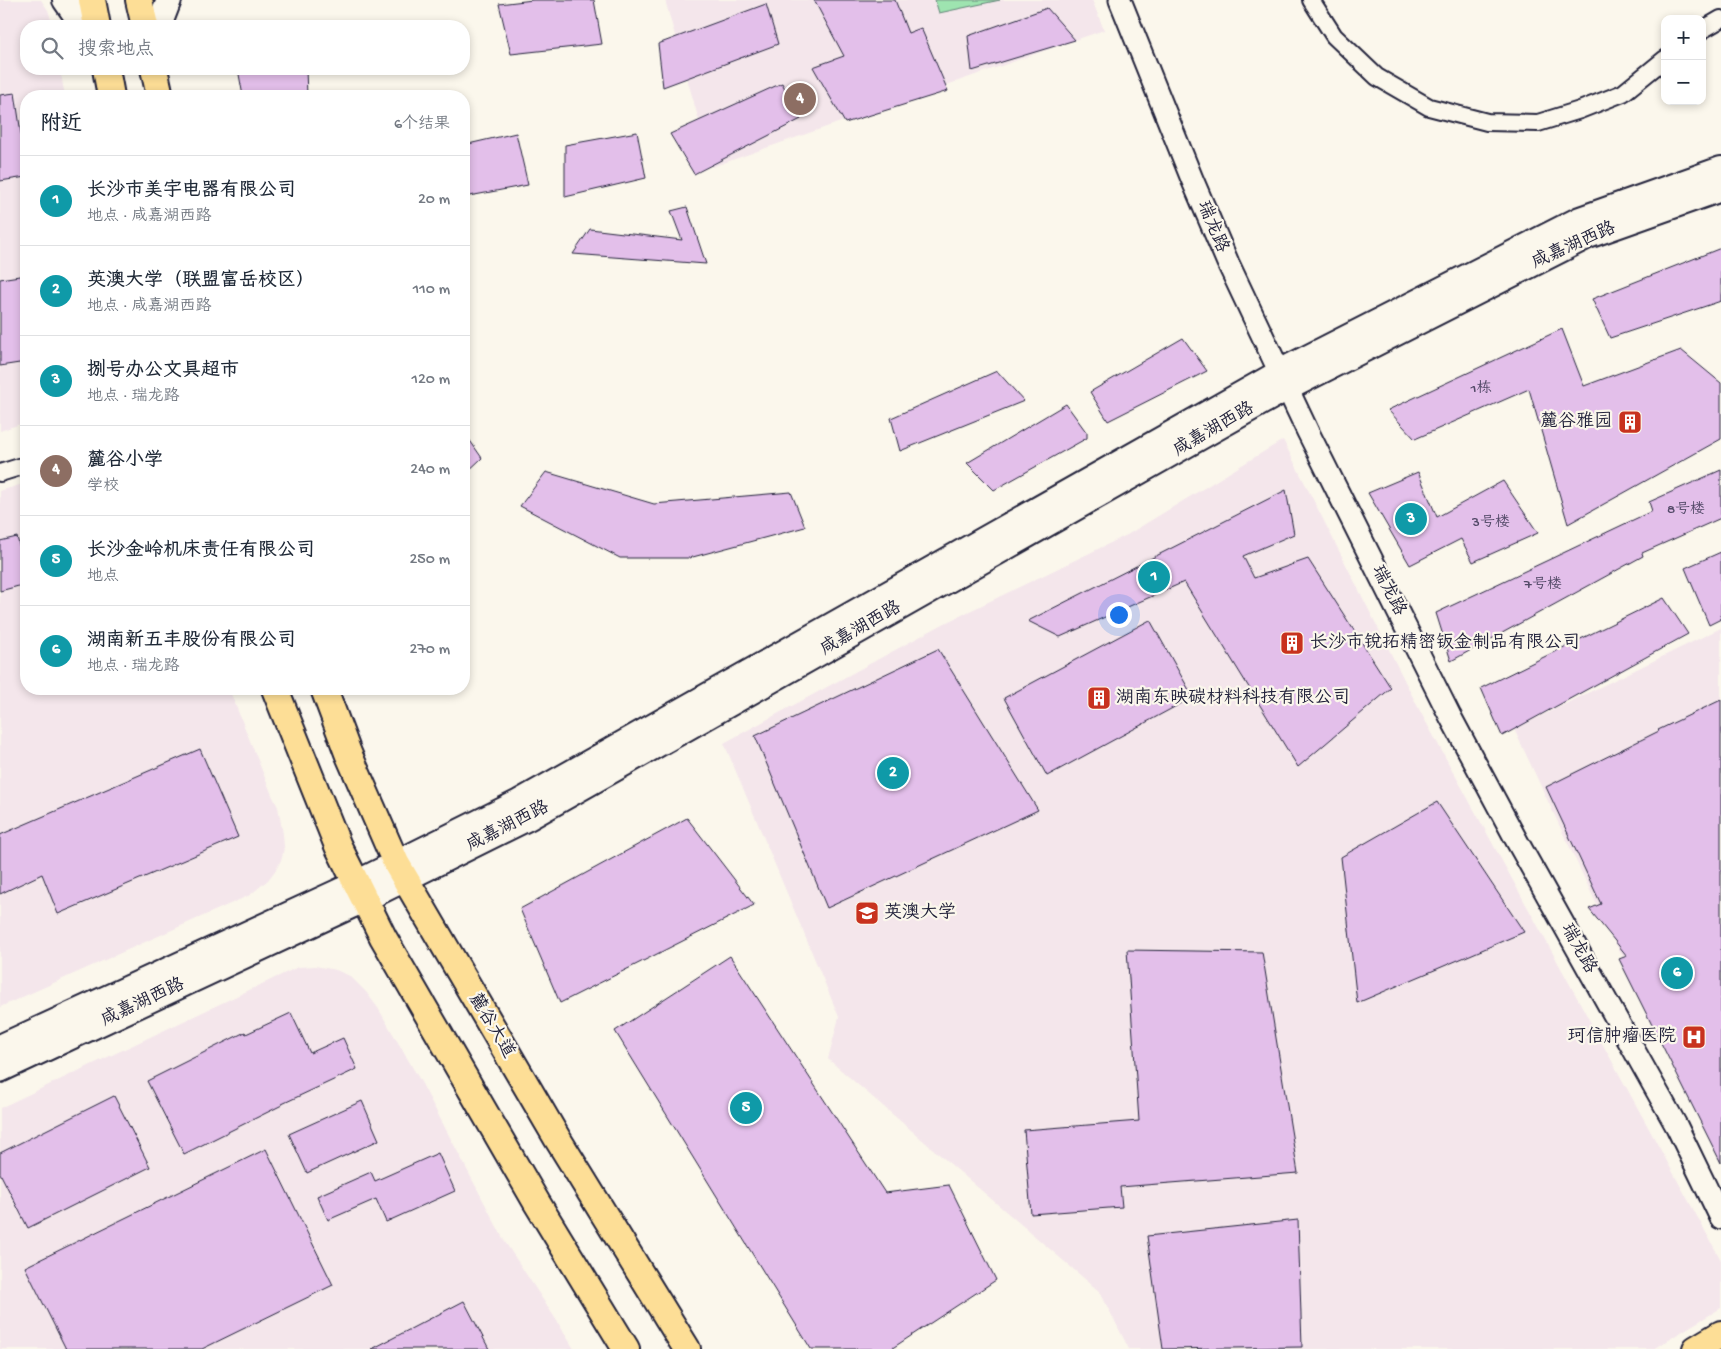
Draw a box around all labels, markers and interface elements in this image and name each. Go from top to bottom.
map controls [1661,15,1706,105]
button: + [1661,15,1706,60]
search box [20,20,470,75]
icon: search [38,34,66,62]
text: 搜索地点 [78,39,154,62]
button: − [1661,60,1706,105]
pin: 4 [784,80,816,118]
text: 附近 [40,113,82,138]
text: 6个结果 [394,116,450,135]
text: 长沙市美宇电器有限公司 [87,180,296,203]
text: 1 [53,191,59,210]
text: 20 m [418,191,450,210]
street label: 瑞龙路 [1192,198,1233,256]
text: 地点 · 咸嘉湖西路 [87,208,212,227]
street label: 咸嘉湖西路 [1528,217,1619,274]
text: 英澳大学（联盟富岳校区） [87,270,315,293]
text: 2 [52,281,60,300]
text: 110 m [413,281,450,300]
text: 地点 · 咸嘉湖西路 [87,298,212,317]
text: 捌号办公文具超市 [87,360,239,383]
text: 3 [52,371,60,390]
text: 120 m [411,371,450,390]
house number: 1栋 [1469,379,1492,398]
text: 地点 · 瑞龙路 [87,388,180,407]
street label: 咸嘉湖西路 [1169,398,1258,462]
building icon: 麓谷雅园 [1617,409,1643,435]
place label: 麓谷雅园 [1540,410,1612,433]
text: 麓谷小学 [87,450,163,473]
text: 4 [52,461,60,480]
text: 240 m [410,461,450,480]
text: 学校 [87,478,119,497]
pin: 3 [1395,500,1427,538]
house number: 8号楼 [1667,501,1705,519]
house number: 3号楼 [1471,514,1510,532]
text: 长沙金岭机床责任有限公司 [87,540,315,563]
text: 5 [52,551,60,570]
text: 250 m [410,551,450,570]
pin: 1 [1138,558,1170,596]
street label: 瑞龙路 [1366,562,1411,620]
text: 地点 [87,568,119,587]
house number: 7号楼 [1523,576,1562,594]
street label: 咸嘉湖西路 [816,597,905,661]
your location [1106,602,1132,628]
text: 湖南新五丰股份有限公司 [87,630,296,653]
building icon: 长沙市锐拓精密钣金制品有限公司 [1279,630,1305,656]
place label: 长沙市锐拓精密钣金制品有限公司 [1310,632,1580,654]
text: 6 [52,641,60,660]
text: 270 m [410,641,450,660]
text: 地点 · 瑞龙路 [87,658,180,677]
building icon: 湖南东映碳材料科技有限公司 [1086,685,1112,711]
place label: 湖南东映碳材料科技有限公司 [1116,687,1350,709]
pin: 2 [877,754,909,792]
street label: 咸嘉湖西路 [463,796,553,857]
school or university icon: 英澳大学 [854,900,880,926]
place label: 英澳大学 [884,902,956,924]
street label: 瑞龙路 [1556,920,1601,978]
pin: 6 [1661,954,1693,992]
street label: 咸嘉湖西路 [97,974,188,1032]
street label: 麓谷大道 [463,989,519,1062]
hospital icon: 珂信肿瘤医院 [1681,1024,1707,1050]
place label: 珂信肿瘤医院 [1568,1026,1676,1048]
pin: 5 [730,1089,762,1127]

